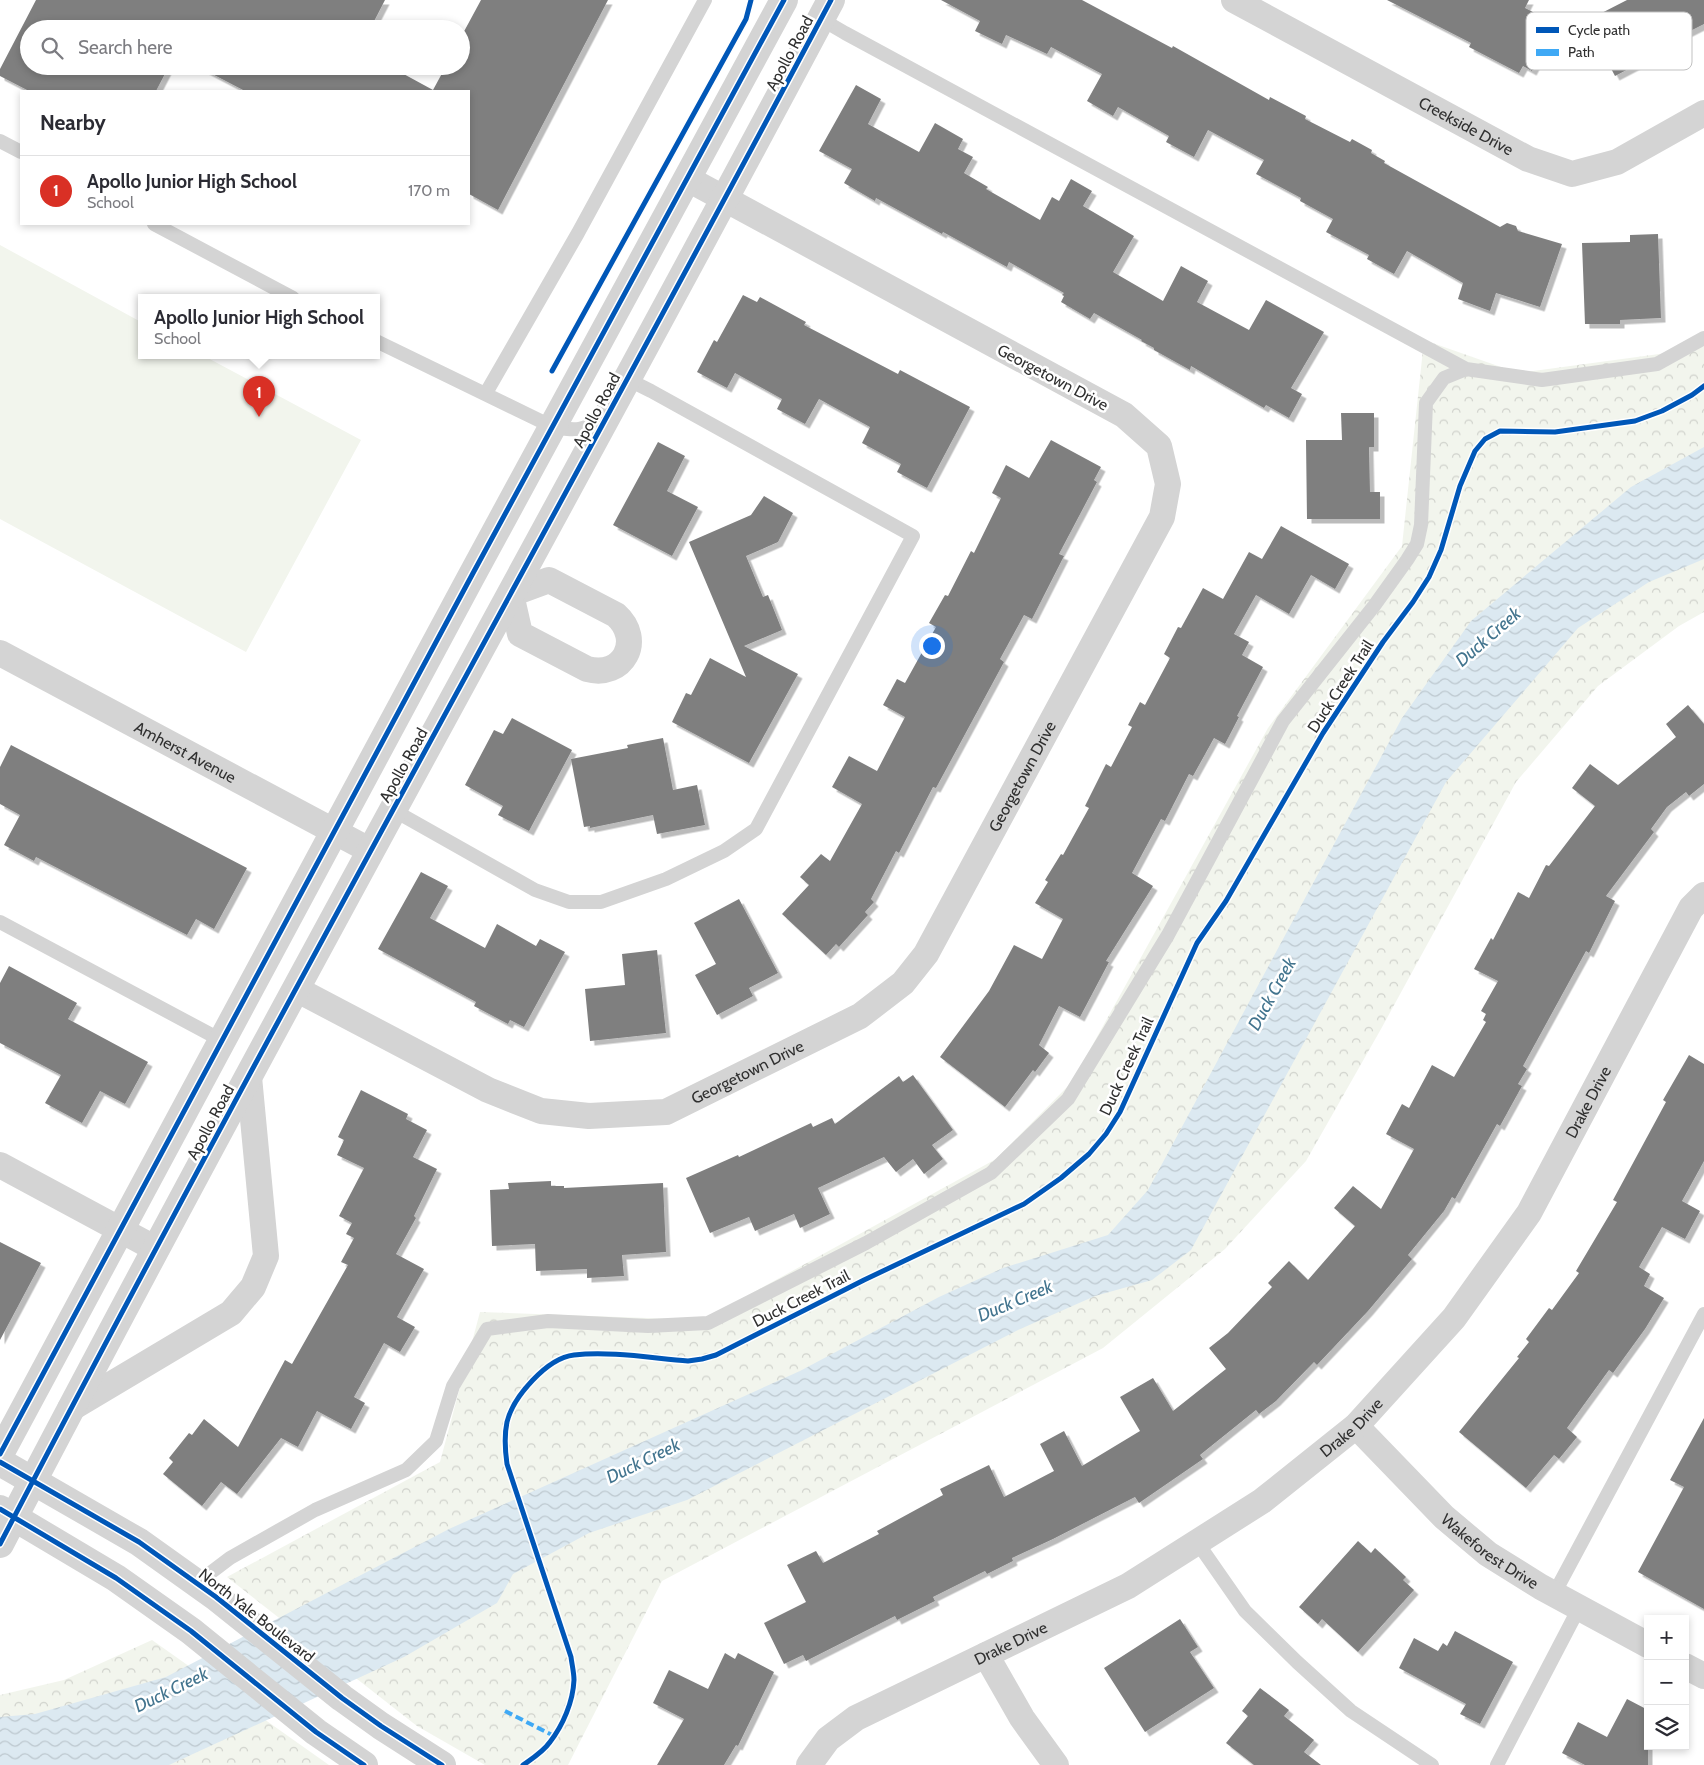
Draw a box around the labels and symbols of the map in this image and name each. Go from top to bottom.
legend [1526,12,1692,70]
street label: Apollo Road [762,13,817,94]
text: Cycle path [1568,21,1630,39]
text: Path [1568,43,1595,61]
street label: Creekside Drive [1415,93,1517,159]
street label: Georgetown Drive [994,340,1111,415]
street label: Apollo Road [569,370,624,451]
pin: 1 [243,376,275,417]
water label: Duck Creek [1451,602,1526,671]
your location [919,633,945,659]
street label: Duck Creek Trail [1303,636,1378,736]
street label: Amherst Avenue [131,718,239,787]
street label: Georgetown Drive [985,718,1060,835]
street label: Apollo Road [375,725,432,806]
water label: Duck Creek [1243,953,1302,1034]
street label: Duck Creek Trail [1095,1014,1158,1119]
street label: Georgetown Drive [688,1036,807,1108]
street label: Drake Drive [1562,1063,1615,1141]
street label: Apollo Road [183,1082,238,1163]
street label: Duck Creek Trail [749,1266,853,1331]
water label: Duck Creek [974,1275,1057,1327]
street label: Drake Drive [1316,1394,1387,1461]
water label: Duck Creek [602,1433,685,1488]
street label: Wakeforest Drive [1437,1510,1542,1593]
street label: North Yale Boulevard [195,1564,318,1666]
street label: Drake Drive [971,1618,1050,1669]
water label: Duck Creek [130,1662,213,1717]

